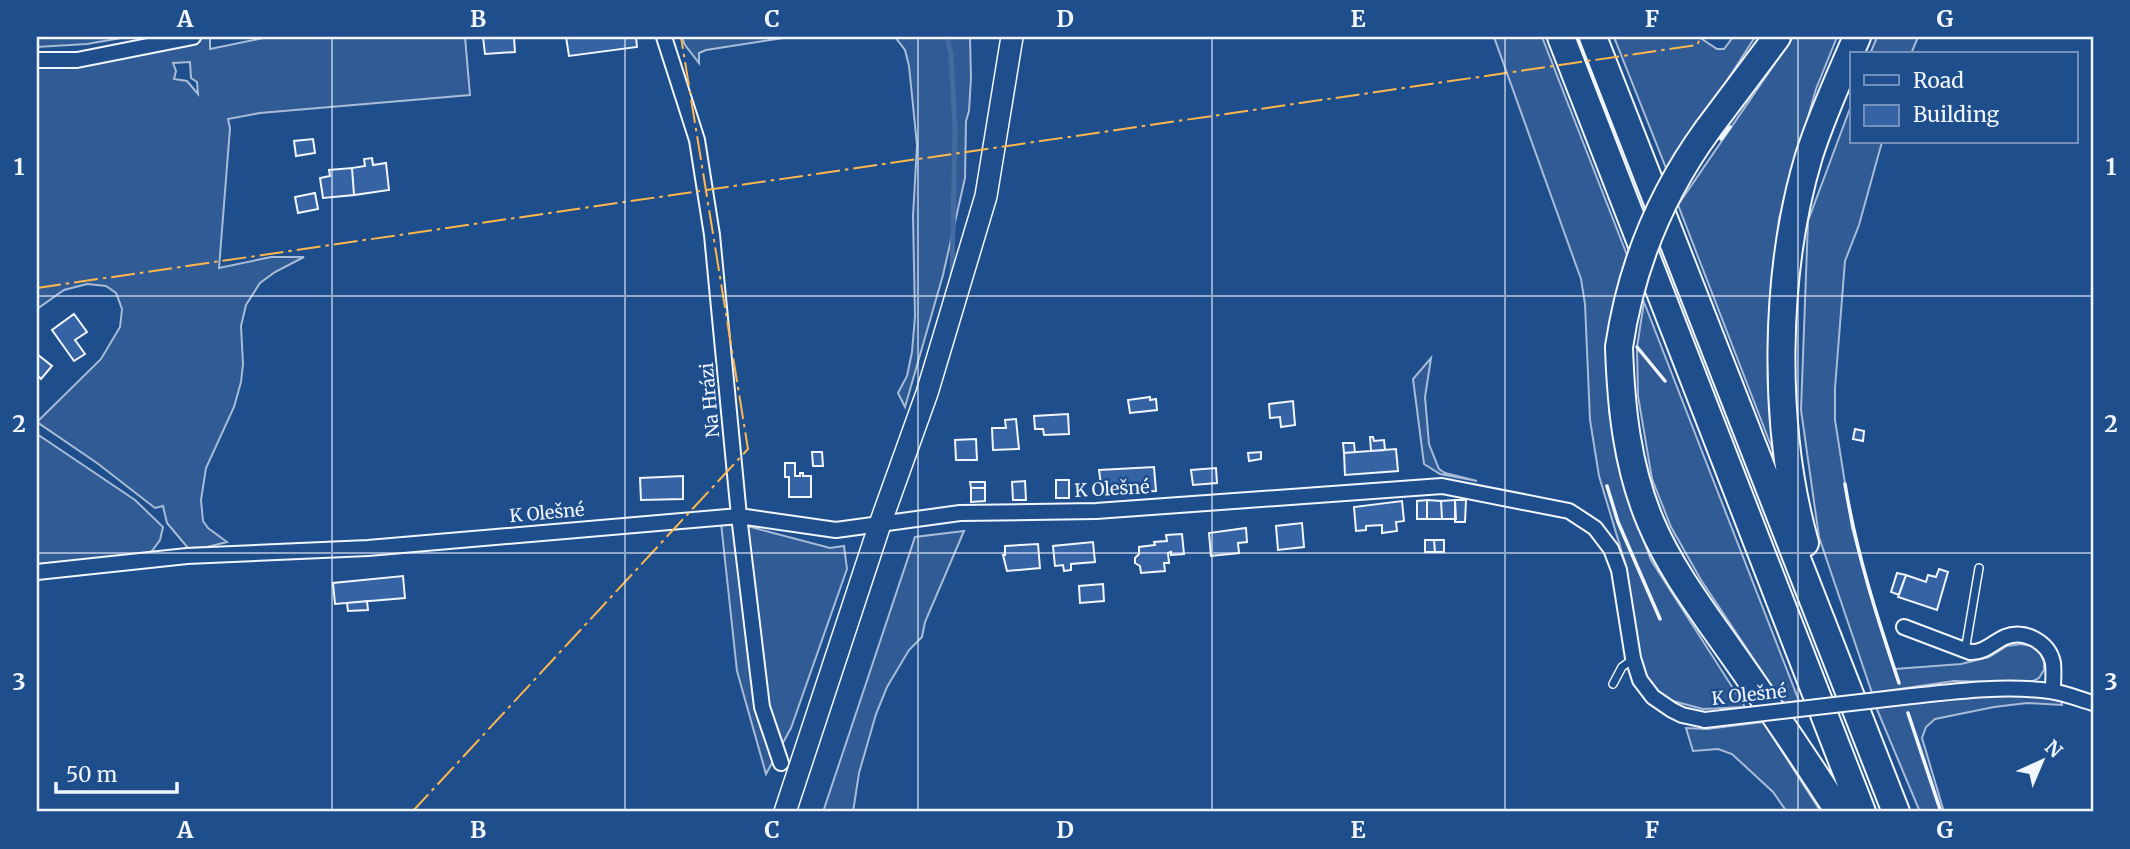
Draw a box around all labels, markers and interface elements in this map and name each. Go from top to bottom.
text: A [176,4,194,33]
text: B [470,4,486,33]
text: C [764,4,780,33]
text: D [1056,4,1074,33]
text: E [1350,4,1366,33]
text: F [1645,4,1659,33]
text: G [1937,4,1954,33]
legend [1850,52,2078,144]
text: Road [1913,67,1964,94]
text: Building [1913,101,2000,128]
text: 1 [14,152,25,181]
text: 1 [2106,152,2117,181]
street label: Na Hrázi [695,361,724,438]
text: 2 [12,409,26,438]
text: 2 [2104,409,2118,438]
street label: K Olešné [1074,475,1150,502]
street label: K Olešné [509,498,585,527]
text: 3 [12,667,26,696]
text: 3 [2104,667,2118,696]
street label: K Olešné [1710,679,1788,710]
north arrow [2008,726,2078,796]
text: N [2040,735,2068,763]
scale bar [56,751,177,795]
text: 50 m [66,761,117,788]
text: A [176,815,194,844]
text: B [470,815,486,844]
text: C [764,815,780,844]
text: D [1056,815,1074,844]
text: E [1350,815,1366,844]
text: F [1645,815,1659,844]
text: G [1937,815,1954,844]

